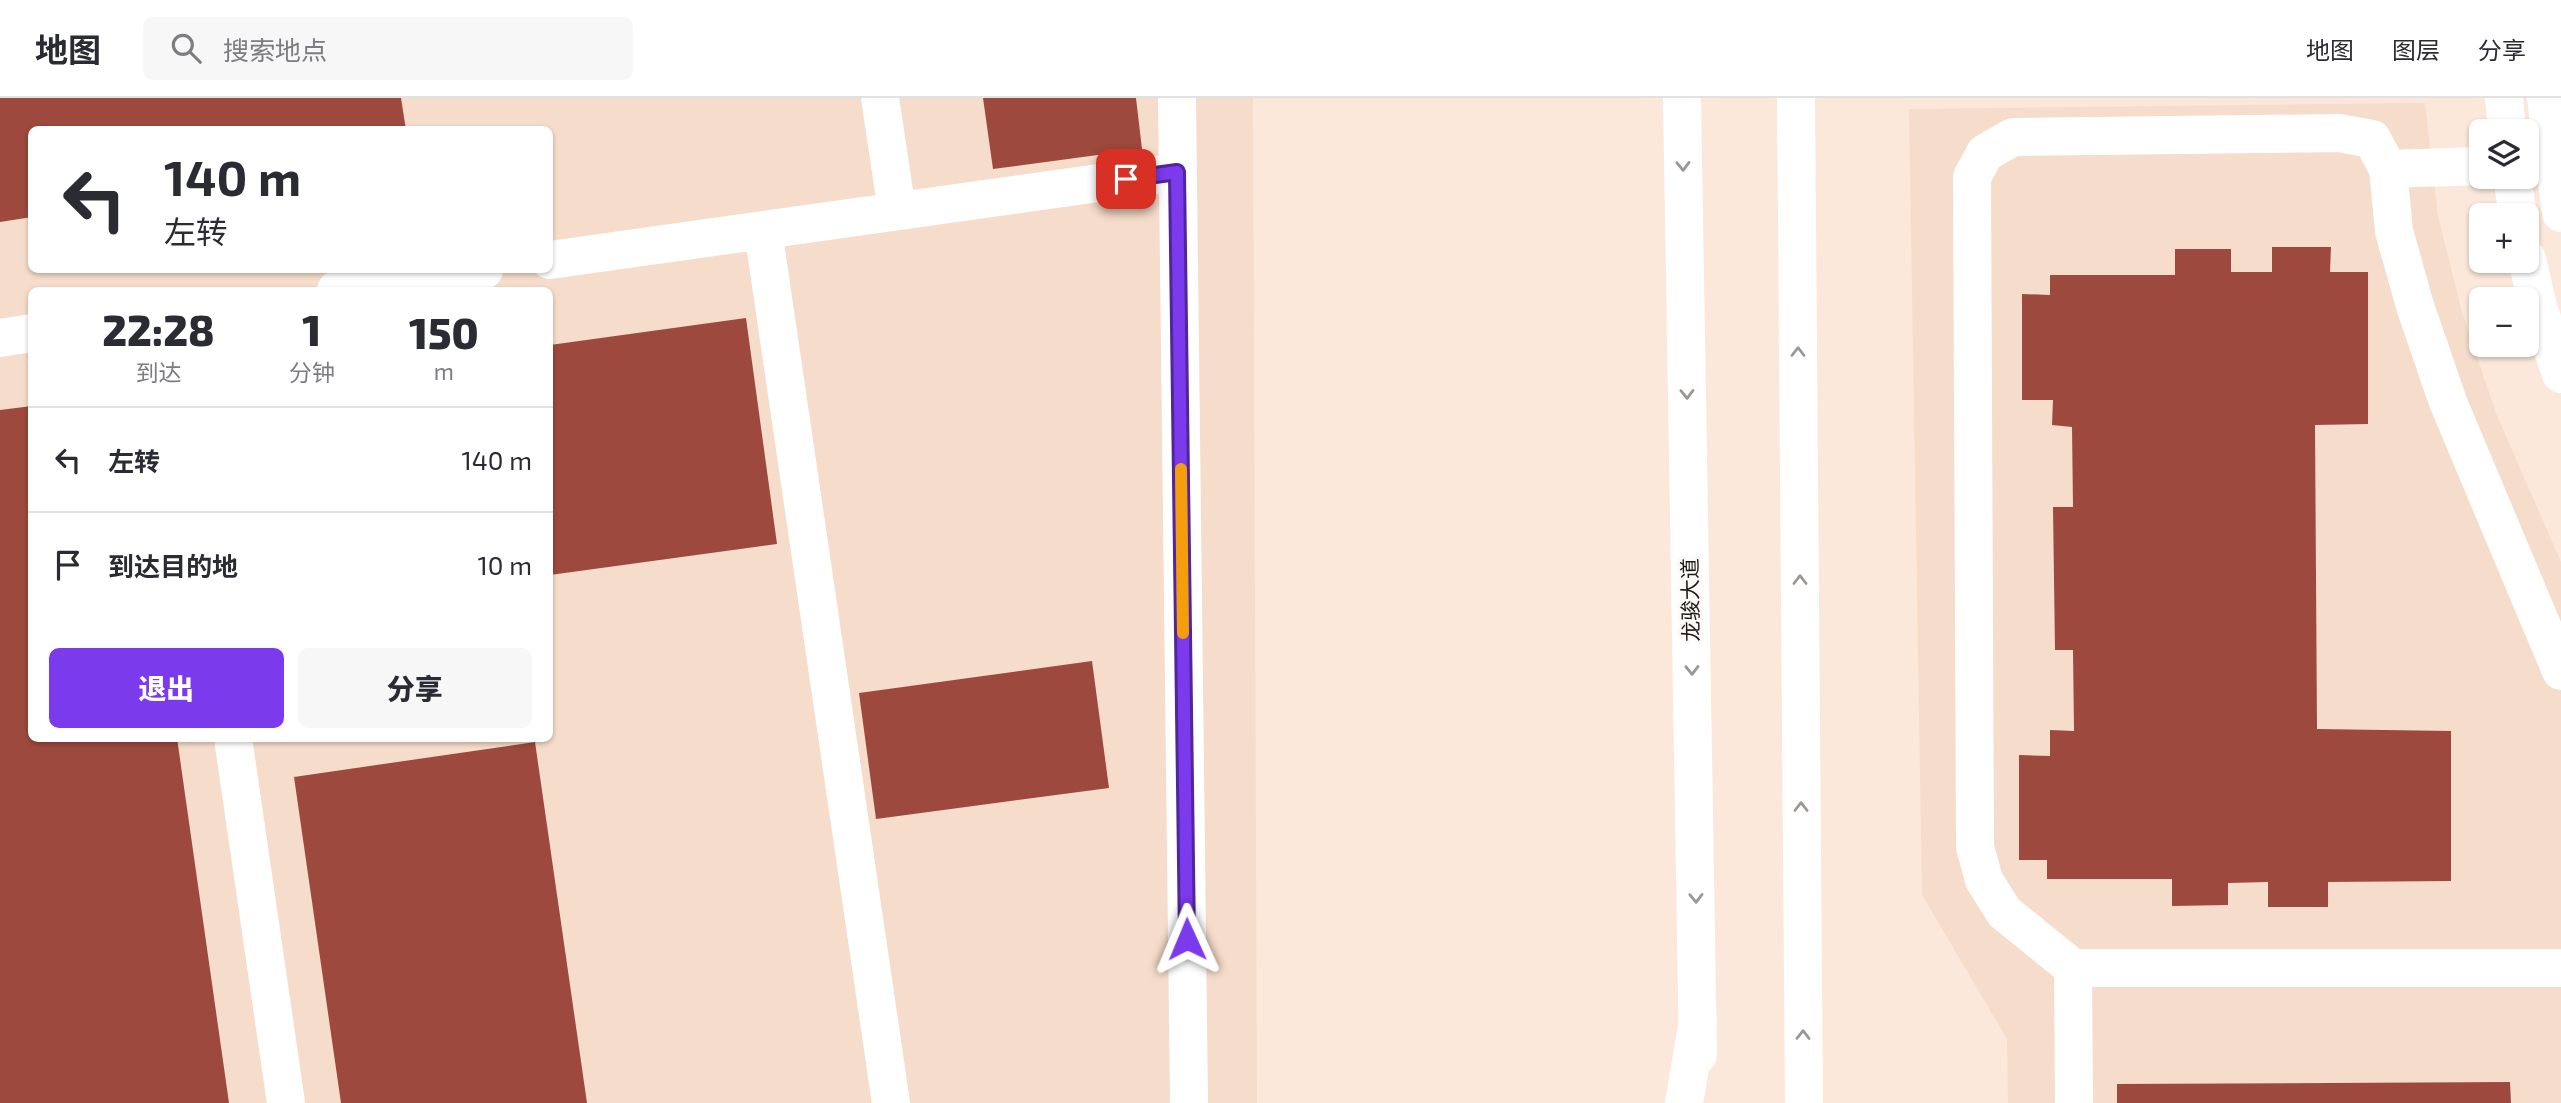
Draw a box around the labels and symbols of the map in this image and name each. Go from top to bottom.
pin [1096,149,1156,209]
one-way arrow [1675,161,1691,172]
one-way arrow [1790,347,1806,357]
one-way arrow [1679,389,1695,399]
street label: 龙骏大道 [1676,558,1703,642]
one-way arrow [1792,574,1807,585]
one-way arrow [1684,665,1700,676]
one-way arrow [1793,802,1809,812]
one-way arrow [1688,893,1704,903]
position arrow [1150,902,1224,976]
one-way arrow [1795,1029,1811,1040]

